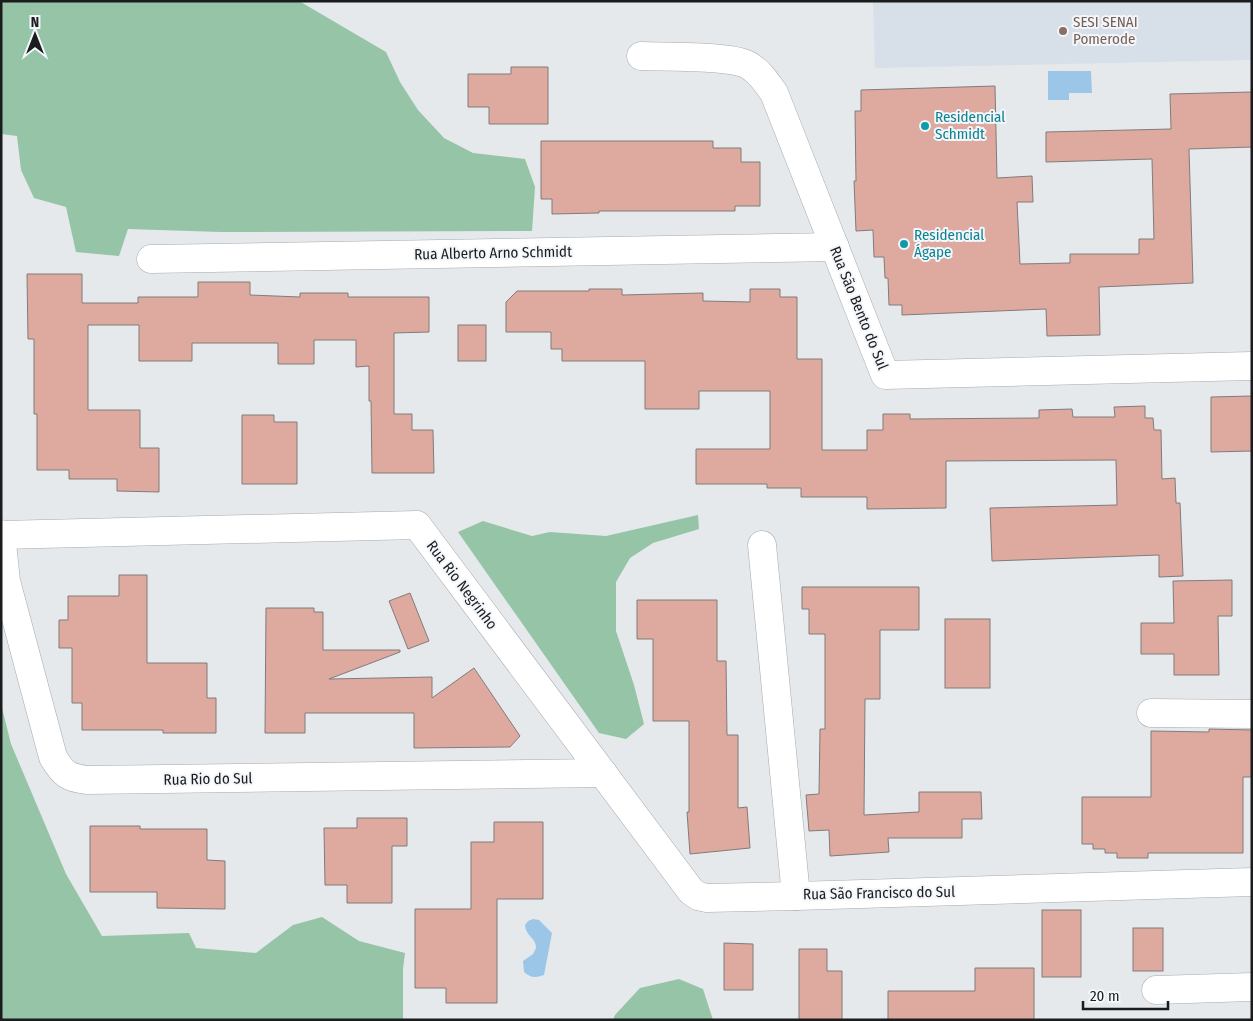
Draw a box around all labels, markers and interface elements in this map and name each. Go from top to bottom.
north arrow [10,10,60,60]
place label: SESI SENAI Pomerode [1073,13,1138,48]
text: N [31,14,39,31]
marker: SESI SENAI Pomerode [1057,25,1069,37]
place label: Residencial Schmidt [935,108,1005,143]
marker: Residencial Schmidt [919,120,931,132]
place label: Residencial Ágape [914,226,984,261]
marker: Residencial Ágape [898,238,910,250]
street label: Rua Alberto Arno Schmidt [414,243,572,263]
street label: Rua São Bento do Sul [826,244,892,372]
street label: Rua Rio Negrinho [423,537,501,633]
street label: Rua Rio do Sul [163,769,253,789]
street label: Rua São Francisco do Sul [803,883,955,903]
scale bar [1083,978,1168,1010]
text: 20 m [1090,987,1120,1005]

